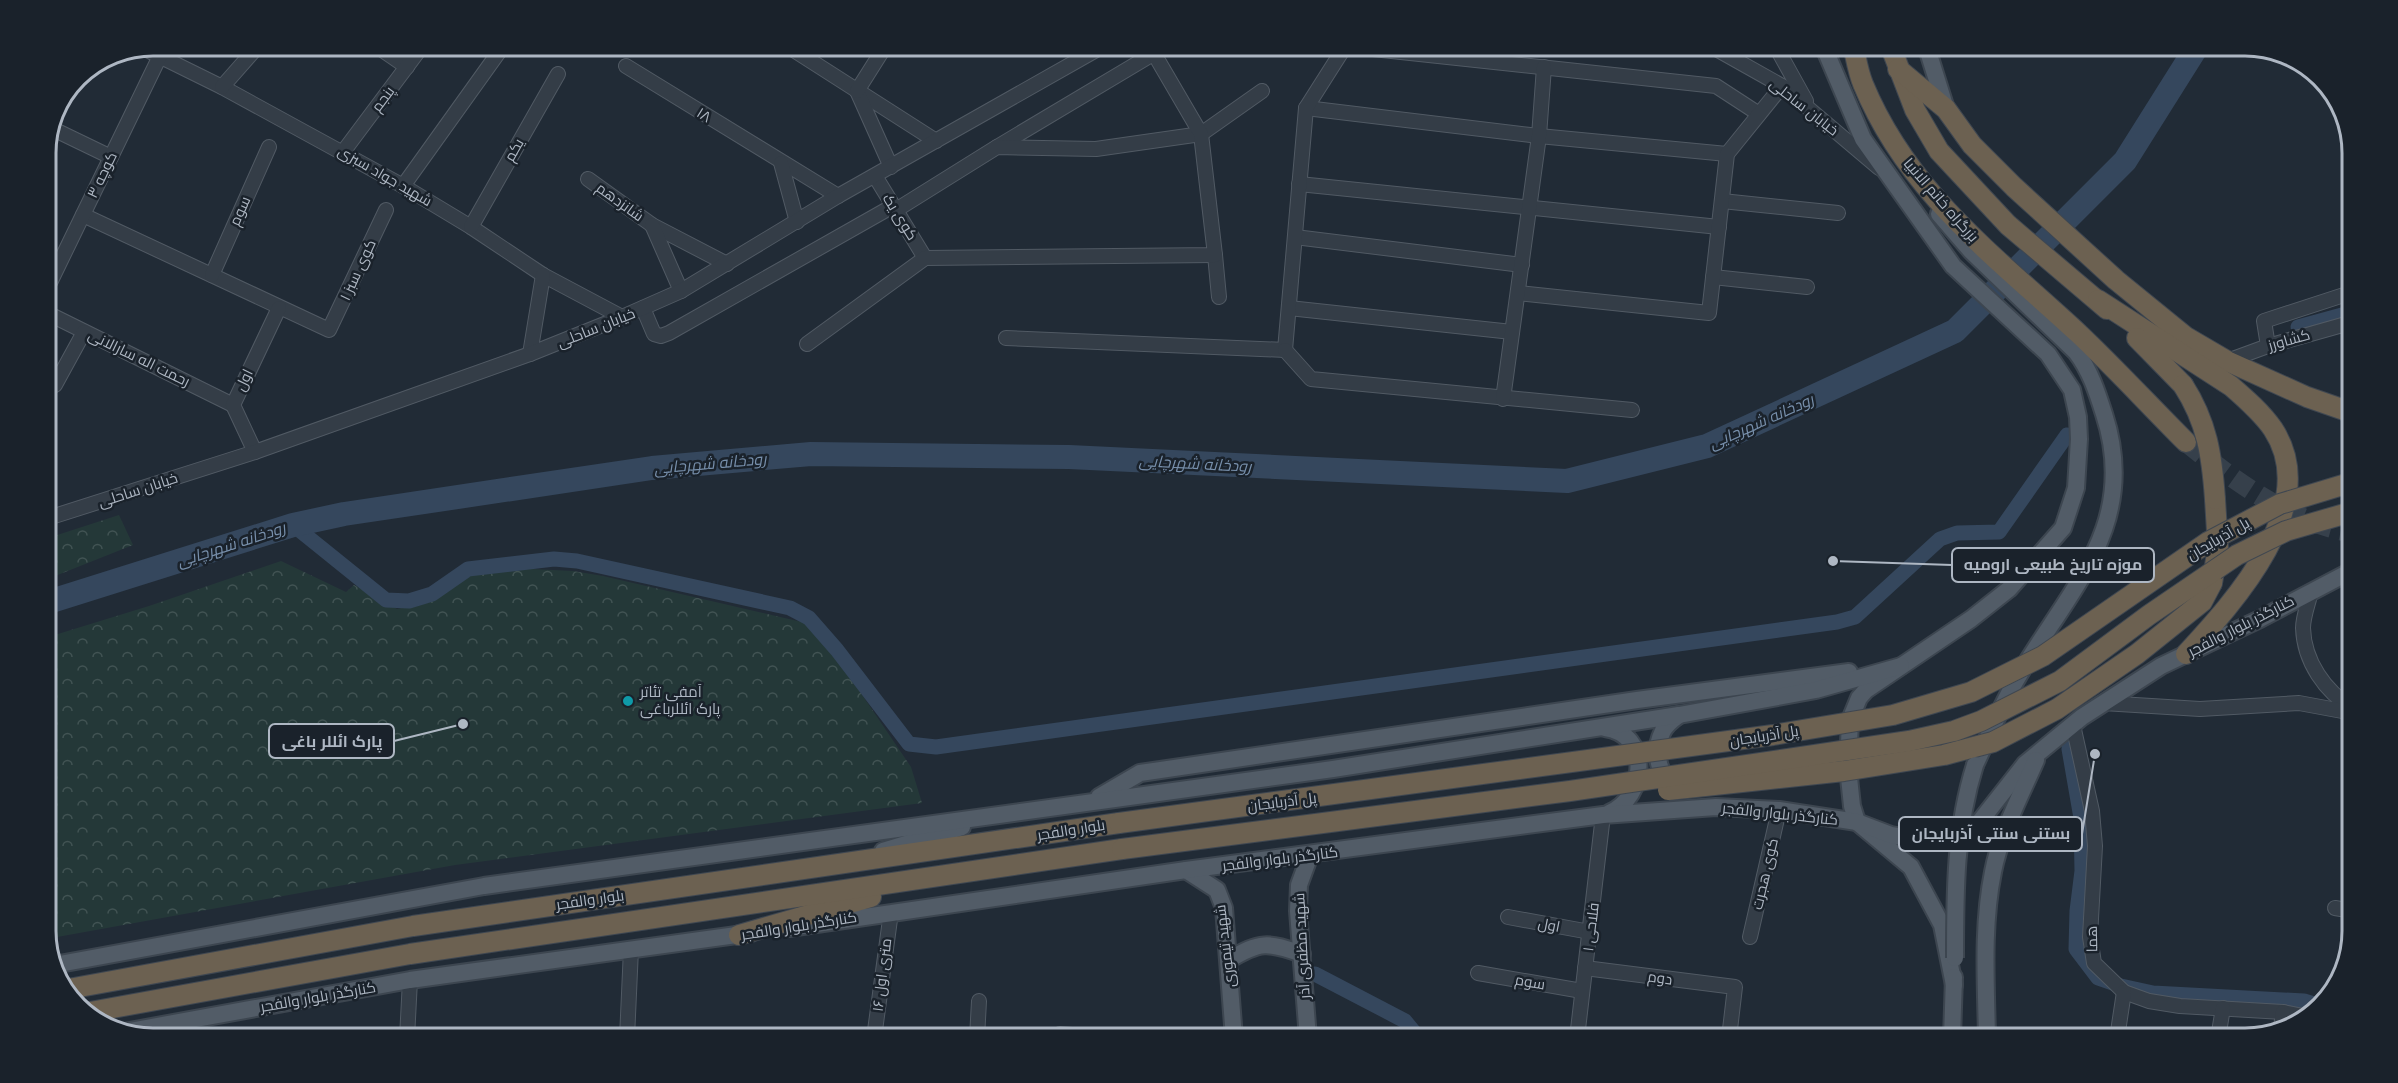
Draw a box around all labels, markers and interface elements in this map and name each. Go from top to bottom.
street label: خیابان ساحلی [1765,74,1843,140]
street label: پنجم [367,82,399,116]
street label: ۱۸ [693,103,715,126]
street label: یکم [499,135,529,165]
street label: شهید جواد سبزی [334,141,436,211]
street label: کوچه ۳ [82,149,122,201]
street label: بزرگراه خاتم الانبیا [1899,154,1983,246]
street label: شانزدهم [592,178,648,226]
street label: کوی یک [878,190,922,244]
street label: سوم [225,193,255,229]
street label: کوی سبز ۱ [335,236,381,304]
street label: خیابان ساحلی [554,303,638,353]
street label: کشاورز [2265,324,2312,355]
street label: رحمت اله سارالانی [85,325,193,391]
street label: اول [230,366,257,394]
water label: رودخانه شهرچایی [1706,388,1819,454]
water label: رودخانه شهرچایی [653,448,769,479]
water label: رودخانه شهرچایی [1138,450,1254,477]
street label: خیابان ساحلی [96,468,180,512]
street label: پل آذربایجان [2183,513,2253,565]
water label: رودخانه شهرچایی [174,517,290,572]
callout: موزه تاریخ طبیعی ارومیه [1952,548,2154,582]
text: موزه تاریخ طبیعی ارومیه [1964,554,2142,575]
street label: کنارگذر بلوار والفجر [2184,591,2297,661]
place label: آمفی تئاتر پارک ائللرباغی [639,682,720,719]
marker: آمفی تئاتر پارک ائللرباغی [621,694,635,708]
street label: پل آذربایجان [1728,721,1800,751]
callout: پارک ائللر باغی [269,724,394,758]
text: پارک ائللر باغی [282,731,382,753]
street label: پل آذربایجان [1246,788,1318,816]
street label: کنارگذر بلوار والفجر [1720,798,1839,829]
street label: بلوار والفجر [1035,815,1106,844]
callout: بستنی سنتی آذربایجان [1899,817,2082,851]
text: بستنی سنتی آذربایجان [1912,823,2070,843]
street label: کوی هجرت [1747,836,1783,912]
street label: کنارگذر بلوار والفجر [1220,842,1339,875]
street label: بلوار والفجر [554,885,625,914]
street label: شهید مظفری آذر [1289,892,1315,1001]
street label: فلاحی ۱ [1578,901,1604,953]
street label: شهید تیموری [1210,903,1240,989]
street label: کنارگذر بلوار والفجر [739,907,858,944]
street label: اول [1536,913,1562,936]
street label: هما [2082,926,2101,952]
street label: ۱۶ متری اول [868,937,896,1013]
street label: دوم [1646,966,1674,990]
street label: سوم [1513,970,1547,994]
street label: کنارگذر بلوار والفجر [258,977,377,1016]

